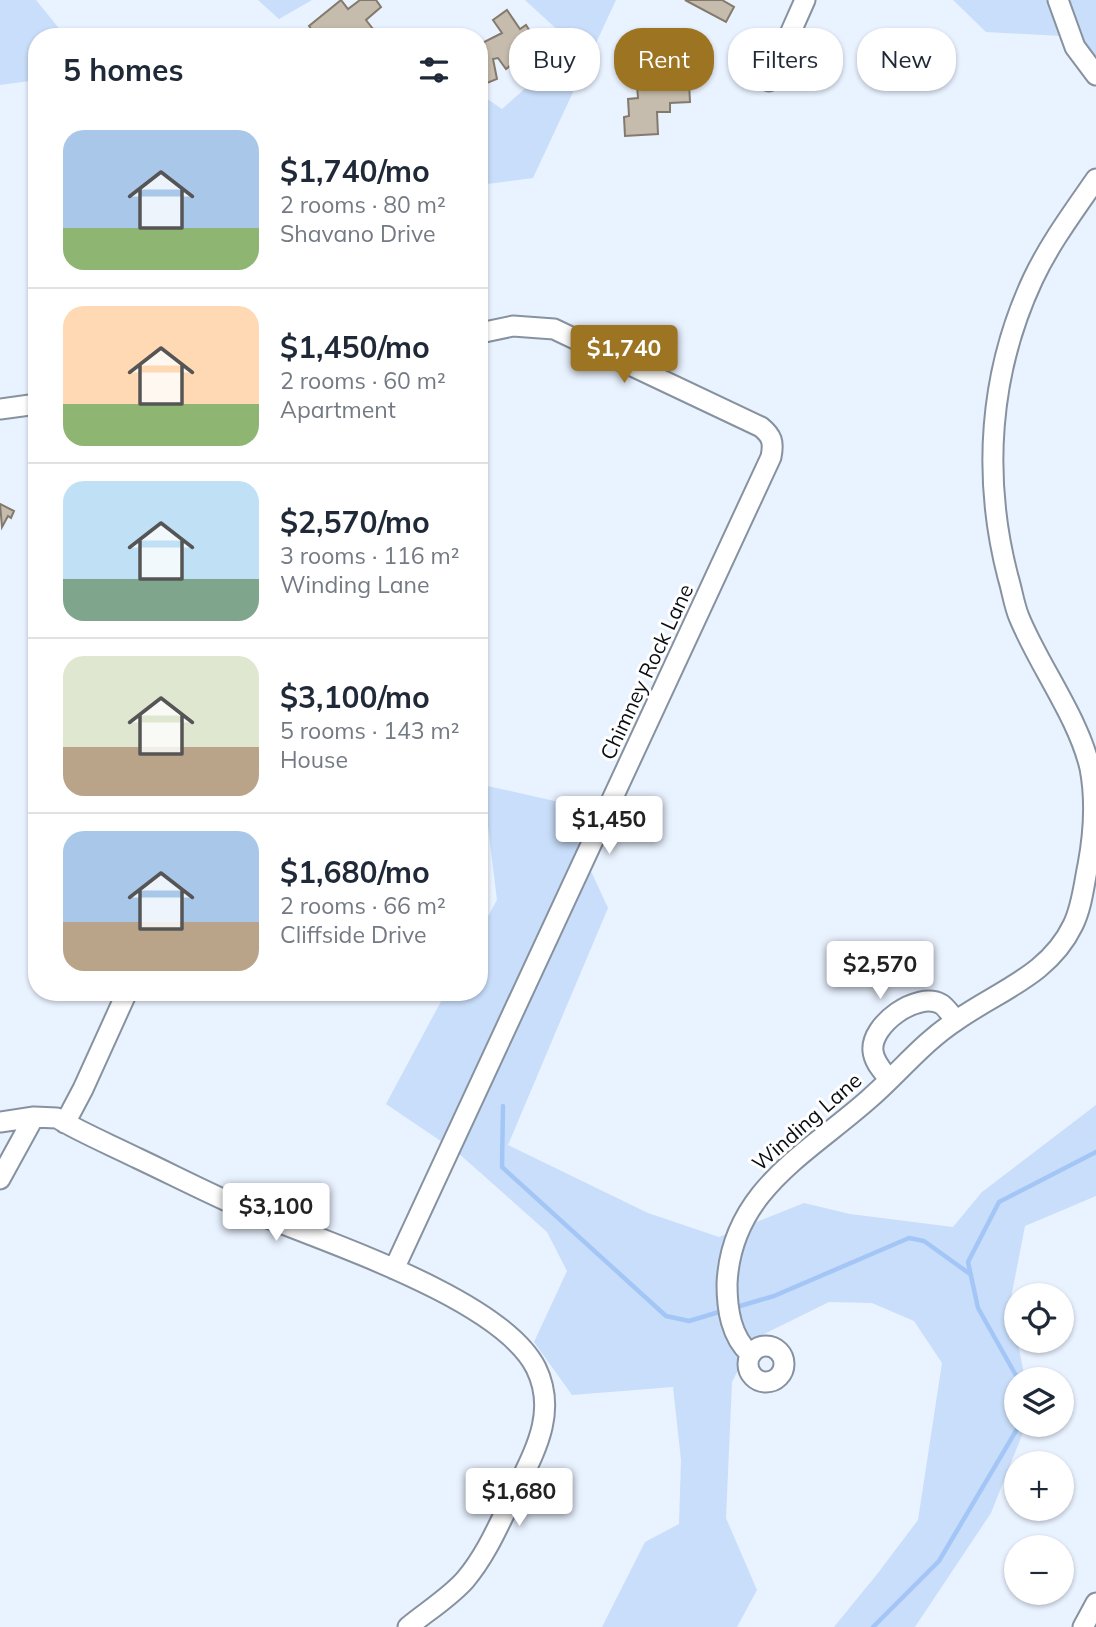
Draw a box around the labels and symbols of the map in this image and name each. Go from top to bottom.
pin: $1,740 [567,326,681,385]
street label: Chimney Rock Lane [594,579,698,764]
pin: $1,450 [552,796,666,856]
pin: $2,570 [823,942,937,1001]
street label: Winding Lane [746,1067,866,1176]
pin: $3,100 [219,1184,333,1243]
pin: $1,680 [462,1468,576,1528]

